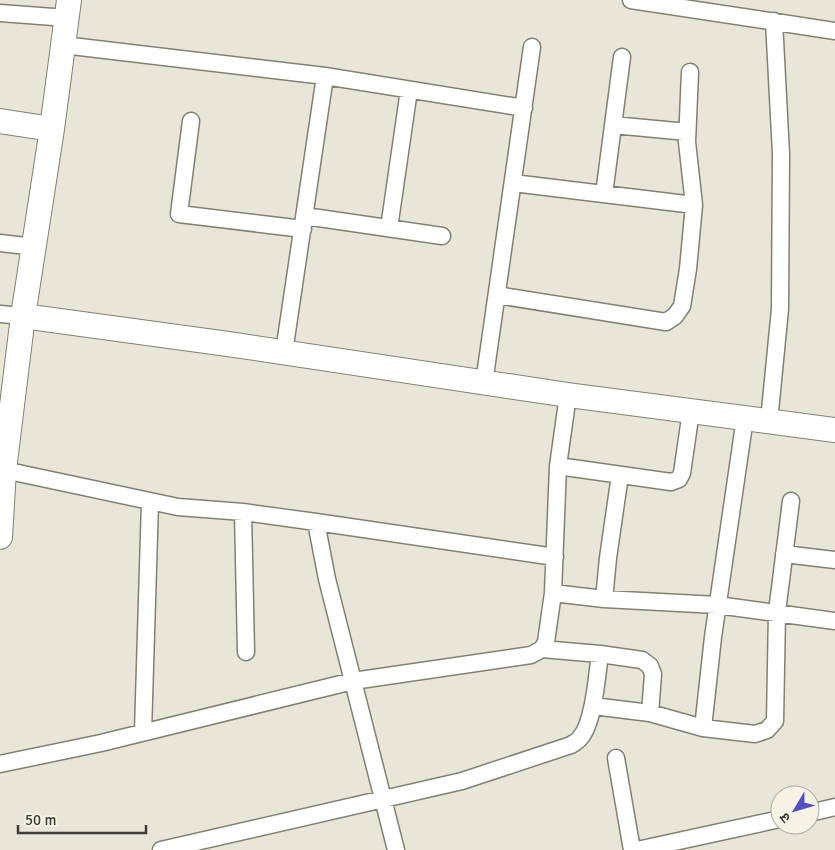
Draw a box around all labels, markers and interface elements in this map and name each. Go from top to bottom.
north arrow [770,785,820,835]
scale bar [18,802,145,834]
text: उ [775,809,794,826]
text: 50 m [25,811,56,829]

